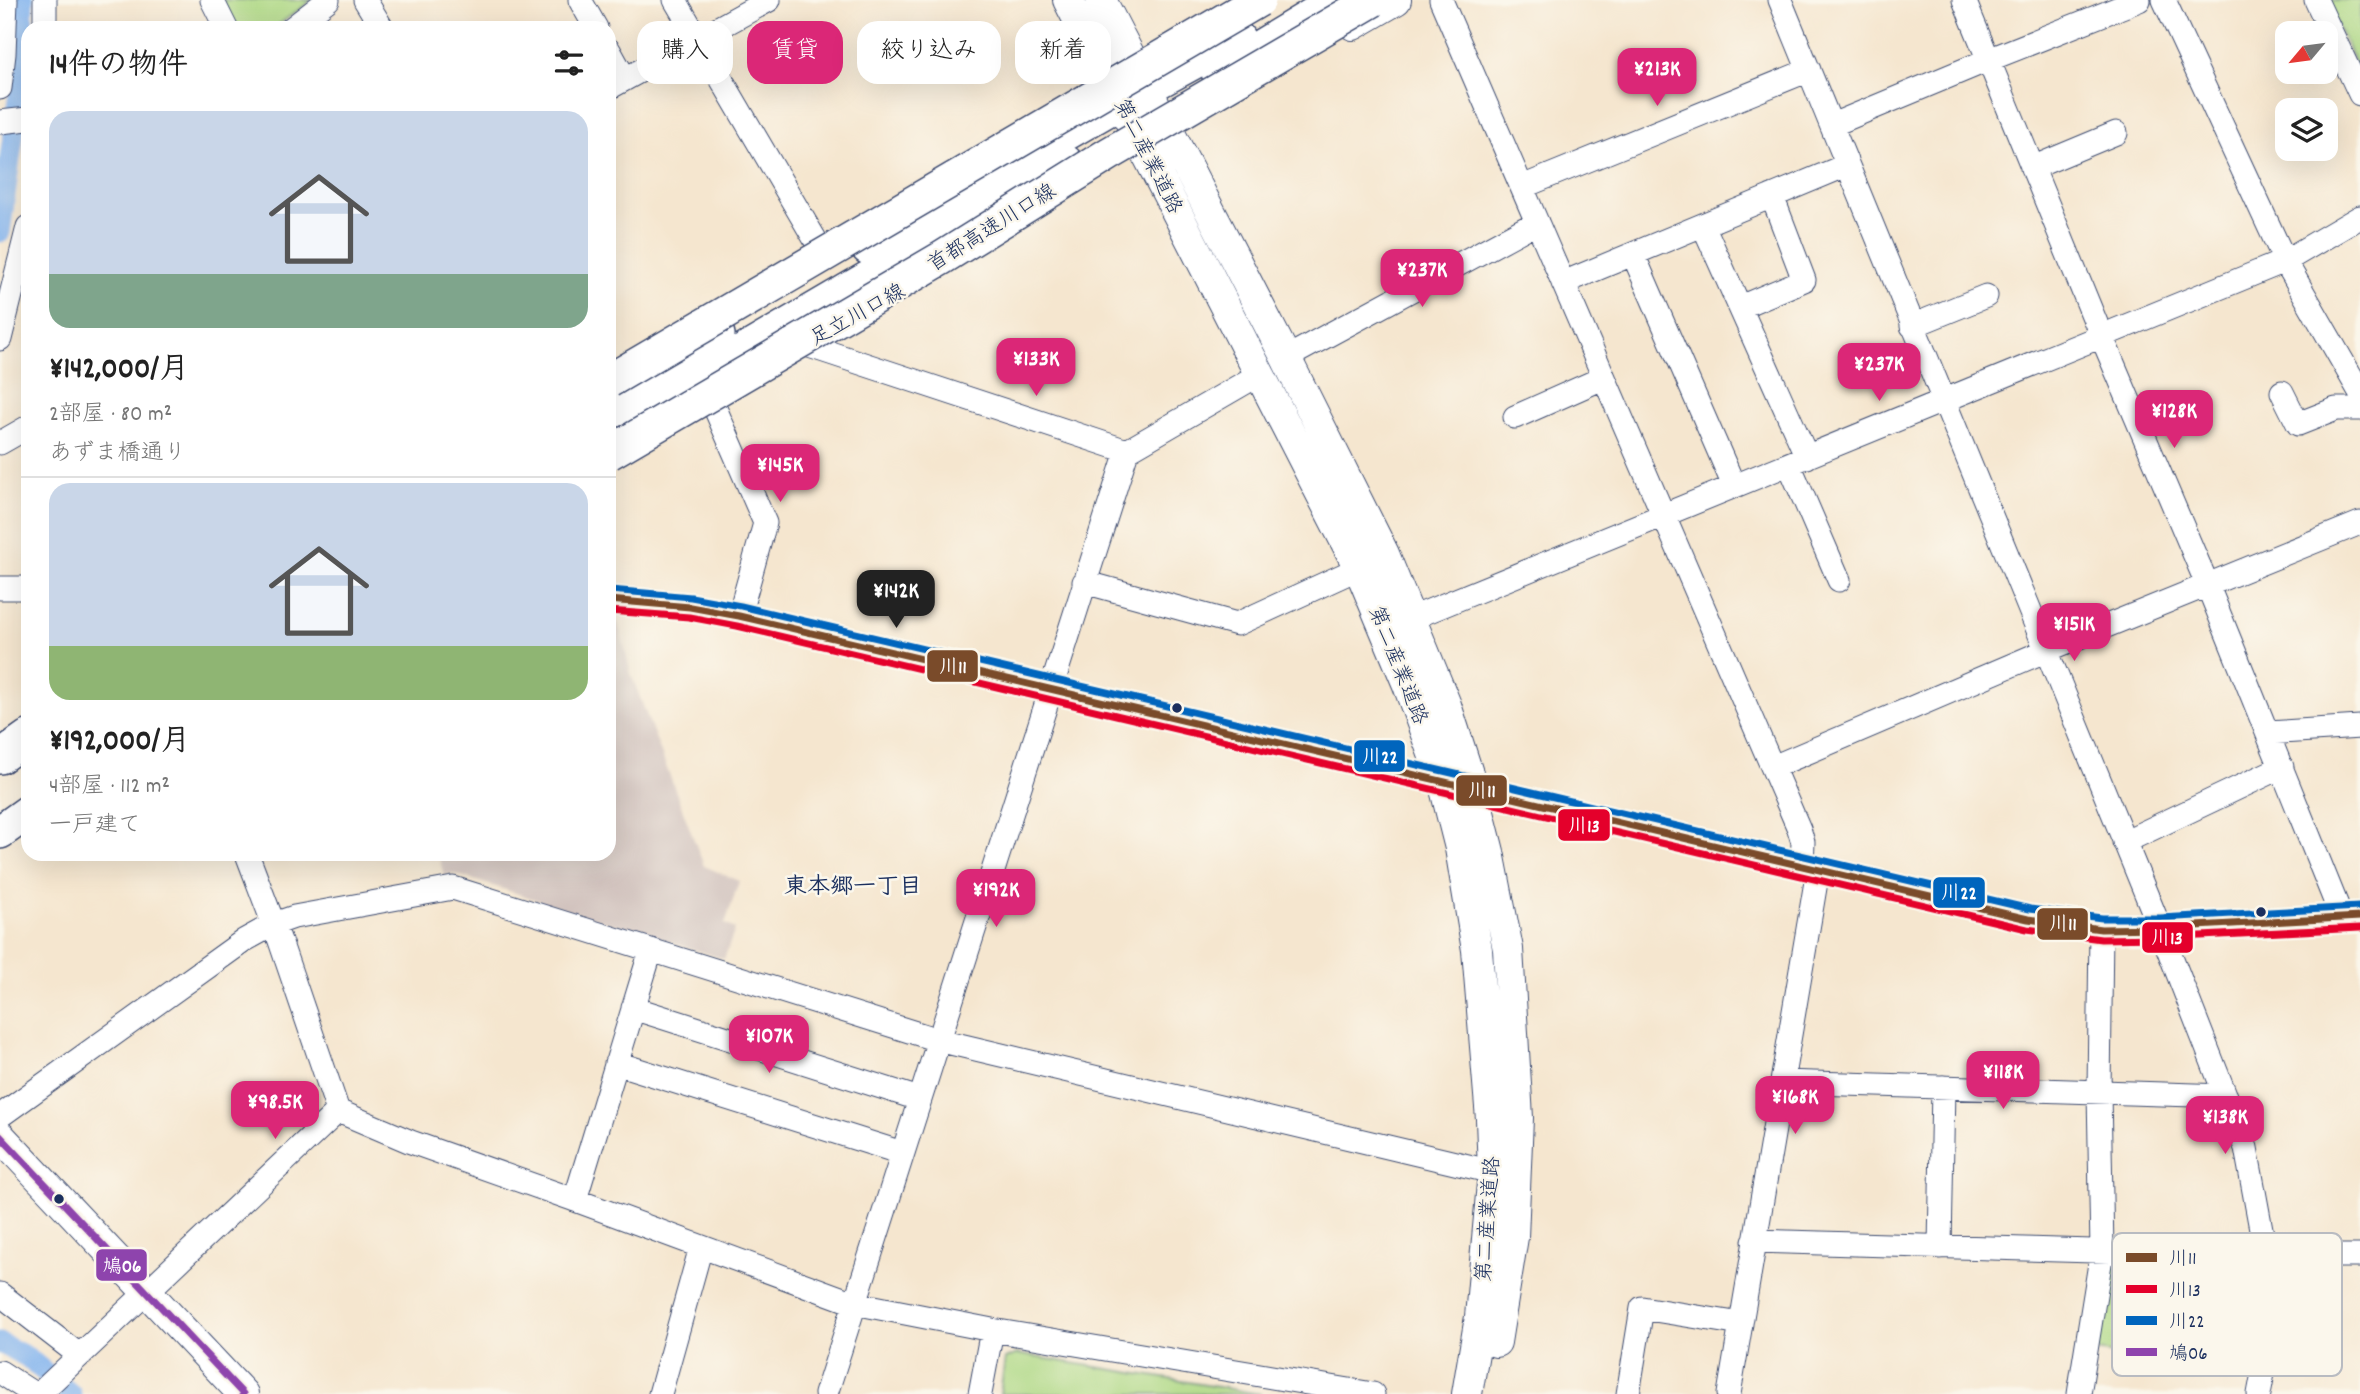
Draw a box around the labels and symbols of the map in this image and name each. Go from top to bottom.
north arrow [2275,21,2338,84]
pin: ¥213K [1608,48,1706,108]
street label: 第二産業道路 [1104,94,1188,220]
street label: 首都高速川口線 [922,178,1063,281]
pin: ¥237K [1373,250,1471,309]
street label: 足立川口線 [805,278,912,355]
pin: ¥133K [987,338,1085,398]
pin: ¥237K [1830,344,1928,403]
pin: ¥128K [2125,391,2223,450]
pin: ¥145K [731,444,829,504]
pin: ¥142K [847,570,945,630]
street label: 第二産業道路 [1359,602,1434,730]
pin: ¥151K [2025,604,2123,663]
line badge: 川11 [926,649,979,683]
text: 川11 [939,656,967,683]
unlabelled marker [1170,701,1184,715]
line badge: 川22 [1353,739,1406,773]
text: 川22 [1362,746,1398,773]
line badge: 川11 [1455,774,1508,807]
text: 川11 [1468,780,1496,807]
line badge: 川13 [1557,808,1611,842]
text: 川13 [1568,815,1600,842]
pin: ¥192K [947,870,1045,929]
district label: 東本郷一丁目 [784,872,922,905]
line badge: 川22 [1932,876,1986,909]
text: 川22 [1941,882,1977,909]
unlabelled marker [2254,905,2268,919]
line badge: 川11 [2036,907,2089,941]
text: 川11 [2049,913,2077,940]
line badge: 川13 [2141,921,2194,954]
text: 川13 [2151,927,2183,954]
pin: ¥107K [720,1016,818,1075]
pin: ¥118K [1954,1052,2052,1111]
pin: ¥168K [1746,1076,1844,1136]
pin: ¥98.5K [218,1082,332,1141]
pin: ¥138K [2176,1096,2274,1156]
street label: 第二産業道路 [1471,1155,1509,1283]
unlabelled marker [52,1192,66,1206]
legend [2112,1233,2342,1376]
text: 川11 [2169,1247,2196,1274]
line badge: 鳩06 [95,1248,148,1282]
text: 鳩06 [103,1255,141,1282]
text: 川13 [2169,1279,2201,1306]
text: 川22 [2169,1310,2205,1337]
text: 鳩06 [2169,1342,2208,1369]

